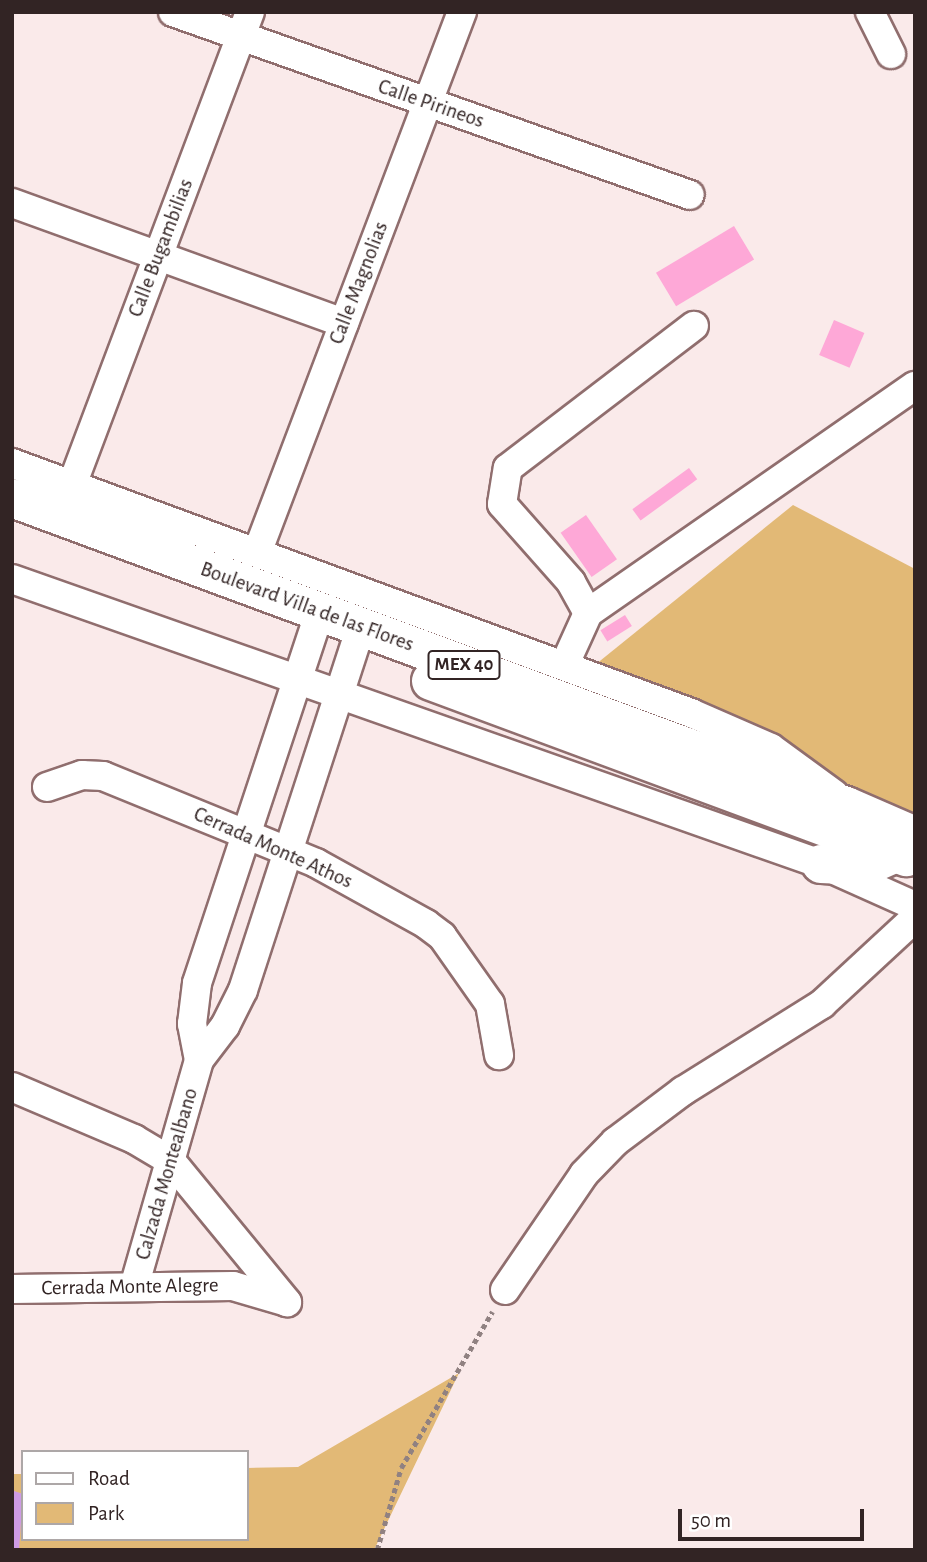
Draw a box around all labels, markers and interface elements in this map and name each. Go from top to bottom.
street label: Calle Pirineos [375,74,487,134]
street label: Calle Bugambilias [123,175,199,321]
street label: Calle Magnolias [324,218,394,348]
street label: Boulevard Villa de las Flores [197,557,417,657]
road number: MEX 40 [427,650,501,680]
street label: Cerrada Monte Athos [190,802,356,894]
street label: Calzada Montealbano [130,1085,204,1263]
street label: Cerrada Monte Alegre [41,1273,219,1301]
legend [21,1450,248,1541]
text: Road [88,1468,130,1489]
scale bar [682,1496,867,1540]
text: Park [88,1503,124,1524]
text: 50 m [691,1510,731,1531]

